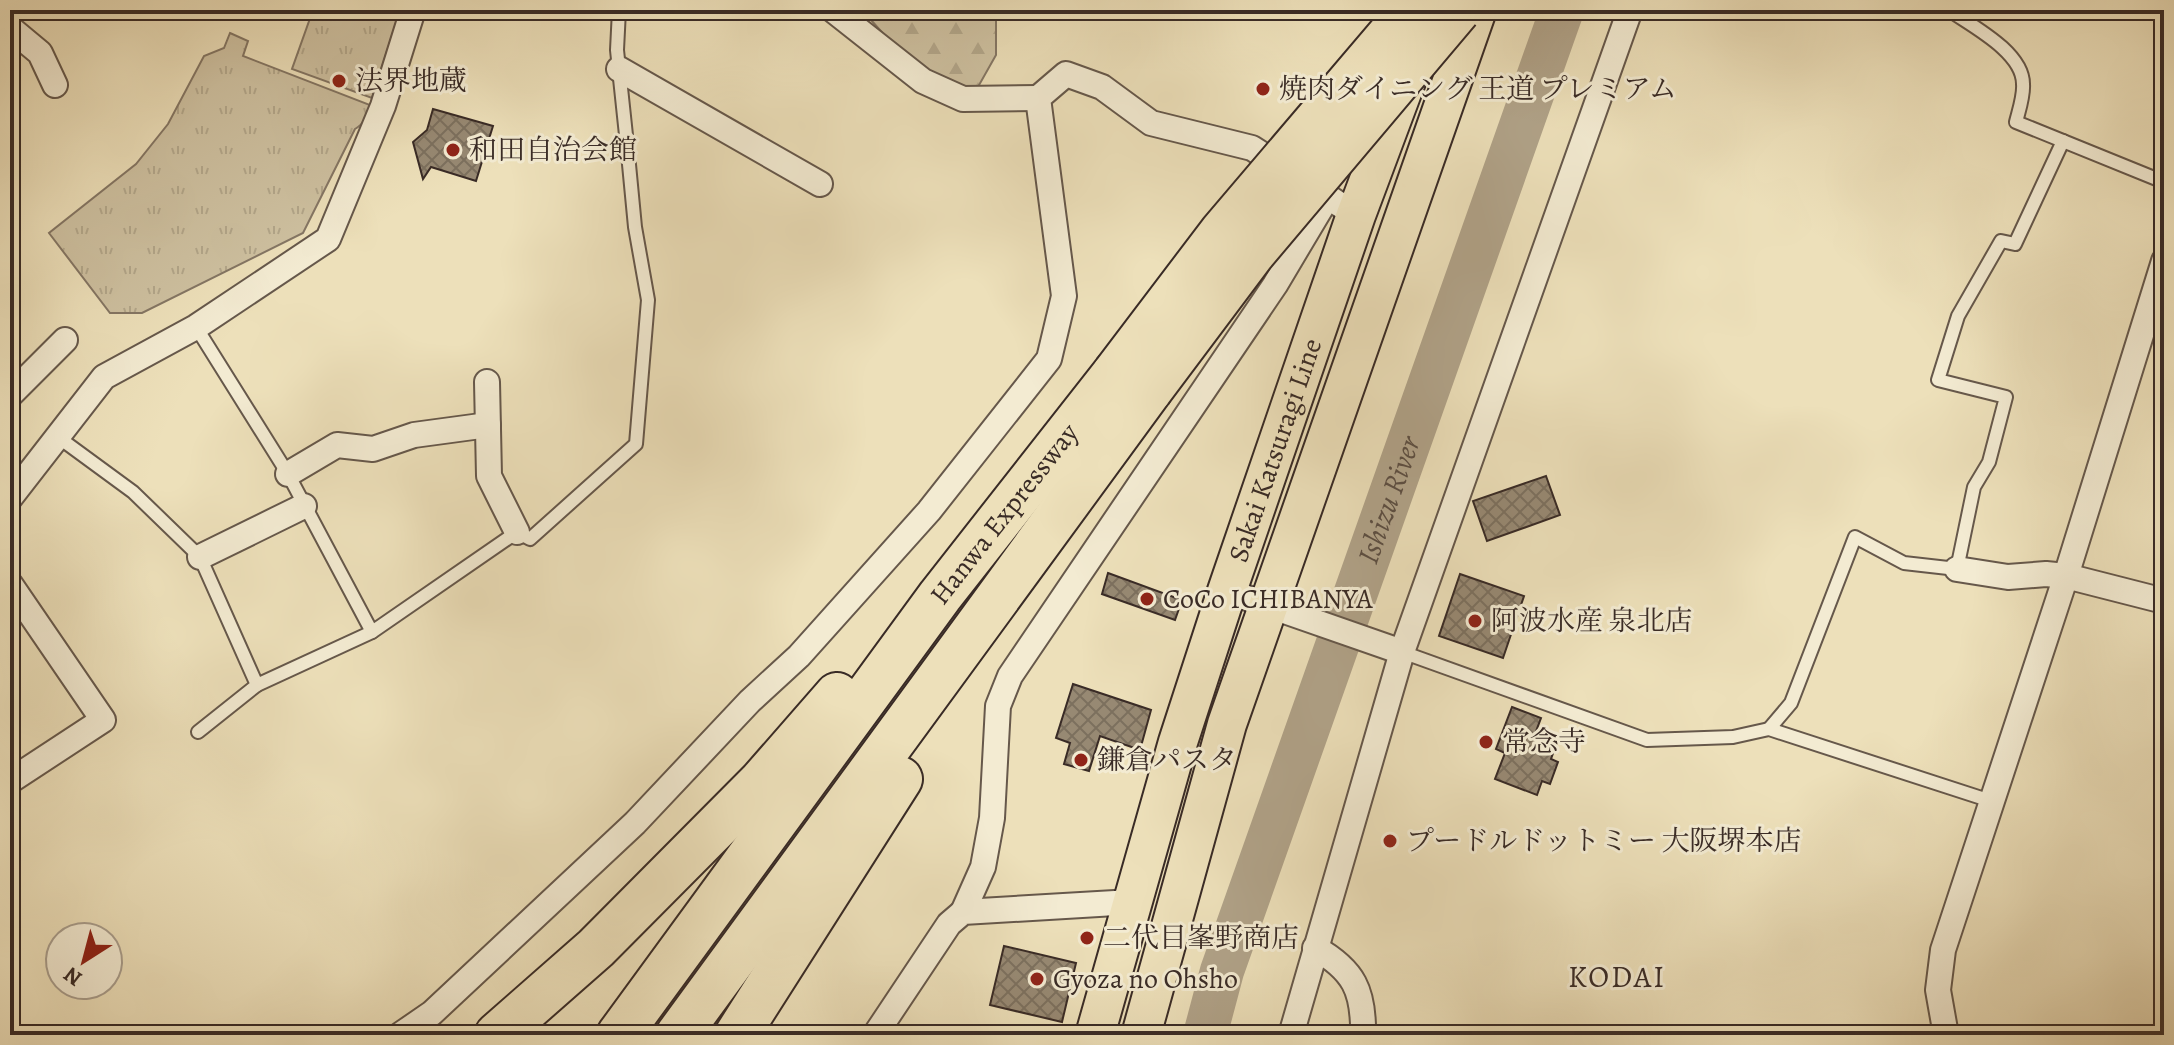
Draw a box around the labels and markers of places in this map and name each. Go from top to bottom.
place label: 法界地蔵 [355,62,467,100]
place label: 焼肉ダイニング 王道 プレミアム [1279,70,1677,108]
marker: 法界地蔵 [330,72,348,90]
marker: 焼肉ダイニング 王道 プレミアム [1254,80,1272,98]
place label: 和田自治会館 [469,131,637,169]
marker: 和田自治会館 [444,141,462,159]
place label: CoCo ICHIBANYA [1163,580,1373,618]
marker: CoCo ICHIBANYA [1138,590,1156,608]
place label: 阿波水産 泉北店 [1491,602,1693,640]
marker: 阿波水産 泉北店 [1466,612,1484,630]
place label: 常念寺 [1502,723,1586,761]
marker: 常念寺 [1477,733,1495,751]
place label: 鎌倉パスタ [1097,741,1237,779]
marker: 鎌倉パスタ [1072,751,1090,769]
place label: プードルドットミー 大阪堺本店 [1406,822,1802,860]
marker: プードルドットミー 大阪堺本店 [1381,832,1399,850]
place label: 二代目峯野商店 [1103,919,1299,957]
marker: 二代目峯野商店 [1078,929,1096,947]
place label: Gyoza no Ohsho [1053,960,1238,998]
marker: Gyoza no Ohsho [1028,970,1046,988]

